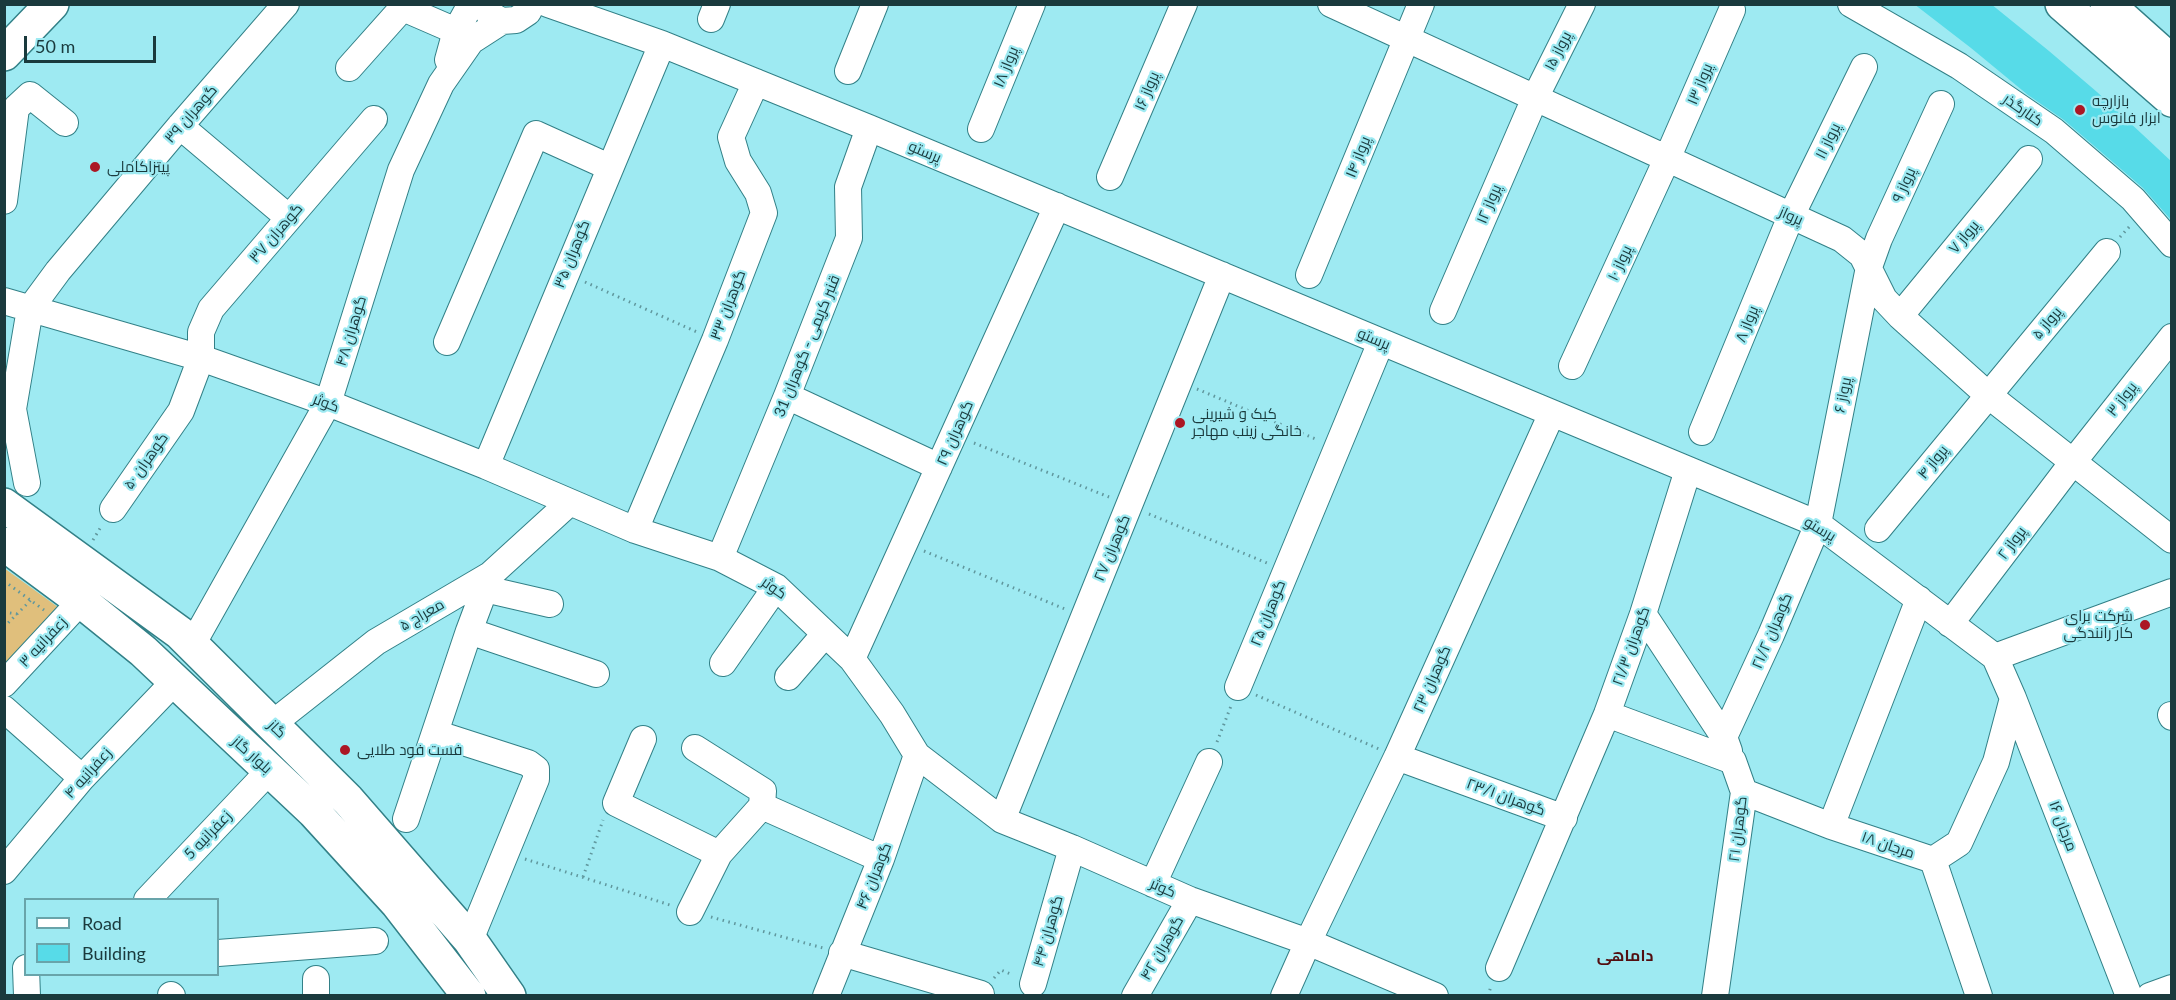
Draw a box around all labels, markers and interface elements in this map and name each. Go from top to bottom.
scale bar [27,24,159,62]
street label: پرواز ۱۵ [1541,29,1575,73]
text: 50 m [35,35,75,57]
street label: پرواز ۱۸ [990,44,1022,90]
street label: پرواز ۱۳ [1683,61,1717,107]
street label: پرواز ۱۶ [1131,69,1163,113]
street label: گوهران ۳۹ [161,81,221,147]
street label: کنارگذر [2000,90,2046,130]
place label: بازارچه ابزار فانوس [2092,92,2161,127]
marker: بازارچه ابزار فانوس [2073,103,2087,117]
street label: پرواز ۱۱ [1812,120,1844,162]
street label: پرواز ۱۴ [1342,134,1374,180]
street label: پرستو [906,137,944,167]
place label: پیتزاکاملی [107,158,170,176]
marker: پیتزاکاملی [88,160,102,174]
street label: پرواز ۹ [1888,165,1920,205]
street label: پرواز ۱۲ [1473,182,1505,226]
street label: گوهران ۳۷ [245,200,307,266]
street label: پرواز [1776,203,1806,229]
street label: پرواز ۷ [1945,217,1983,257]
street label: گوهران ۳۵ [550,218,594,290]
street label: پرواز ۱۰ [1604,242,1636,284]
street label: گوهران ۳۳ [706,268,750,342]
street label: قنبر کریمی - گوهران 31 [770,272,844,420]
street label: گوهران ۴۸ [332,294,370,368]
street label: پرواز ۸ [1732,303,1762,345]
street label: پرواز ۵ [2028,303,2066,343]
street label: پرستو [1355,324,1393,354]
street label: پرواز ۶ [1831,376,1855,414]
street label: پرواز ۳ [2103,378,2141,420]
street label: کوثر [310,390,342,416]
street label: گوهران ۲۹ [933,398,977,468]
place label: کیک و شیرینی خانگی زینب مهاجر [1192,405,1302,440]
marker: کیک و شیرینی خانگی زینب مهاجر [1173,416,1187,430]
street label: گوهران ۵۰ [120,429,172,493]
street label: پرواز ۴ [1914,441,1952,483]
street label: گوهران ۲۷ [1090,512,1134,584]
street label: پرستو [1801,513,1839,545]
street label: پرواز ۲ [1994,523,2030,563]
street label: کوثر [758,573,790,603]
street label: گوهران ۲۵ [1247,578,1289,648]
street label: گوهران ۲۱/۲ [1748,591,1796,671]
street label: معراج ۵ [397,595,447,635]
street label: گوهران ۲۱/۳ [1608,604,1654,688]
place label: شركت براى كار رانندگى [2064,607,2133,642]
street label: زعفرانیه ۳ [15,613,71,671]
marker: شركت براى كار رانندگى [2138,618,2152,632]
street label: گوهران ۲۳ [1409,643,1455,715]
street label: گاز [264,716,290,742]
street label: بلوار گاز [228,732,276,778]
place label: فست فود طلایی [357,741,462,759]
marker: فست فود طلایی [338,743,352,757]
street label: زعفرانیه ۴ [61,744,115,802]
street label: گوهران ۲۳/۱ [1464,774,1548,820]
street label: گوهران ۲۱ [1725,795,1751,863]
street label: مرجان ۱۶ [2045,798,2081,854]
street label: 5 زعفرانیه [180,807,236,863]
street label: مرجان ۱۸ [1859,828,1917,862]
street label: گوهران ۴۶ [853,840,895,912]
street label: کوثر [1147,874,1179,902]
street label: گوهران ۴۴ [1029,893,1067,969]
legend [24,898,219,976]
text: Road [82,912,122,934]
street label: گوهران ۴۲ [1136,913,1188,983]
text: Building [82,942,146,964]
district label: داماهی [1597,946,1653,966]

